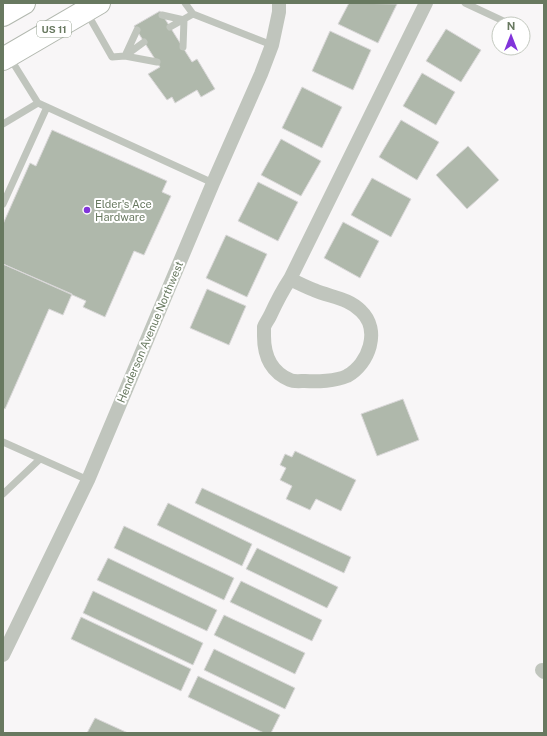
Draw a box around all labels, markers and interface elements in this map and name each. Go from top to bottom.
north arrow [491,16,531,56]
text: N [507,20,515,32]
road number: US 11 [37,21,71,37]
place label: Elder's Ace Hardware [95,198,152,223]
marker: Elder's Ace Hardware [82,205,92,215]
street label: Henderson Avenue Northwest [115,259,185,405]

